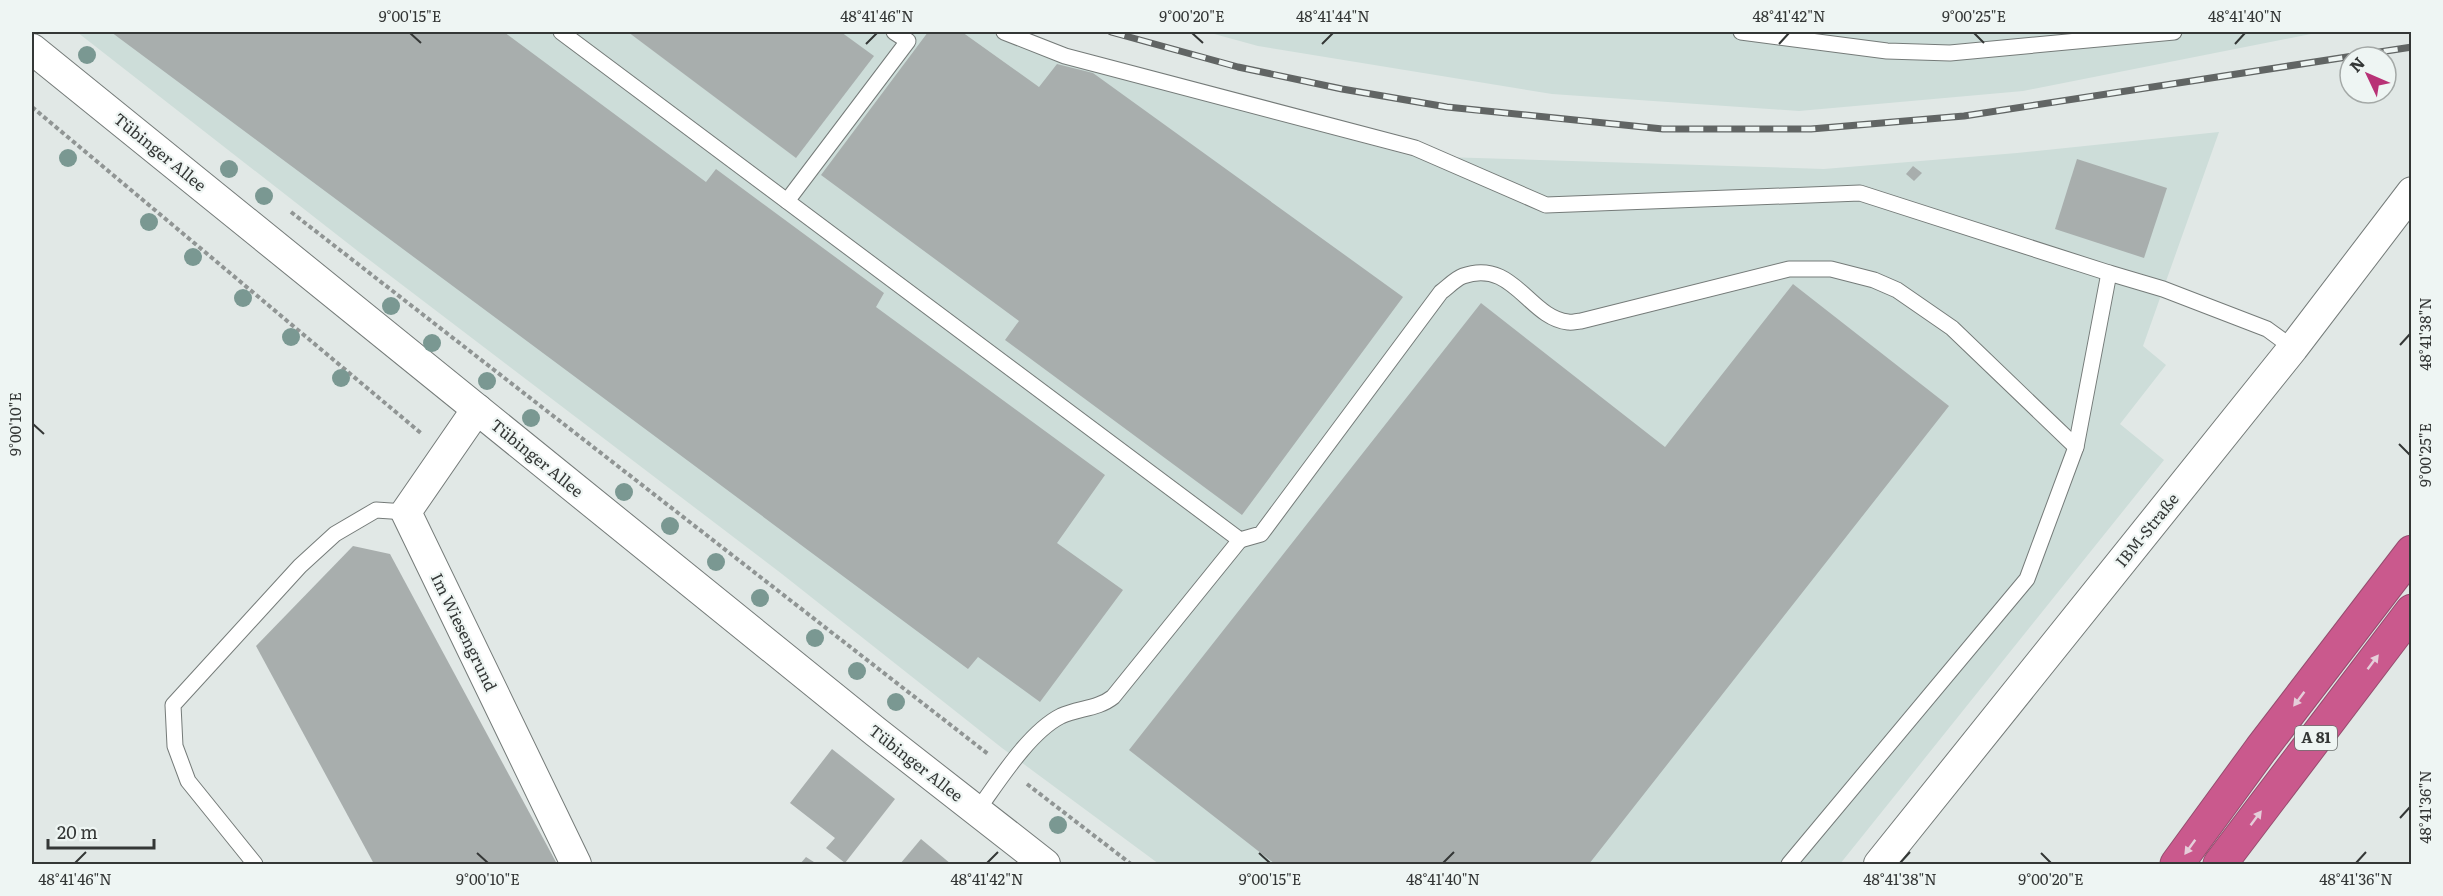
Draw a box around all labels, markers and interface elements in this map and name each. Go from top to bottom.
text: 9°00'15"E [379,4,441,27]
text: 48°41'46"N [840,4,914,27]
text: 9°00'20"E [1159,4,1225,27]
text: 48°41'44"N [1296,4,1370,27]
text: 48°41'42"N [1752,4,1826,27]
text: 9°00'25"E [1942,4,2006,27]
text: 48°41'40"N [2208,4,2282,27]
north arrow [2338,45,2398,105]
text: N [2343,51,2370,77]
street label: Tübinger Allee [109,106,212,196]
text: 48°41'38"N [2413,297,2436,371]
text: 9°00'10"E [3,392,26,456]
street label: Tübinger Allee [486,412,589,502]
text: 9°00'25"E [2413,423,2436,487]
street label: IBM-Straße [2109,487,2184,572]
street label: Im Wiesengrund [426,568,504,695]
one-way arrow [2367,654,2379,670]
one-way arrow [2294,691,2306,706]
street label: Tübinger Allee [865,718,969,807]
road number: A 81 [2295,726,2337,750]
text: 48°41'36"N [2413,770,2436,844]
one-way arrow [2249,810,2261,825]
scale bar [48,812,154,850]
text: 20 m [57,818,98,845]
one-way arrow [2184,839,2196,854]
text: 48°41'46"N [38,867,112,890]
text: 9°00'10"E [456,867,520,890]
text: 48°41'42"N [950,867,1024,890]
text: 9°00'15"E [1239,867,1301,890]
text: 48°41'40"N [1406,867,1480,890]
text: 48°41'38"N [1863,867,1937,890]
text: 9°00'20"E [2018,867,2084,890]
text: 48°41'36"N [2319,867,2393,890]

